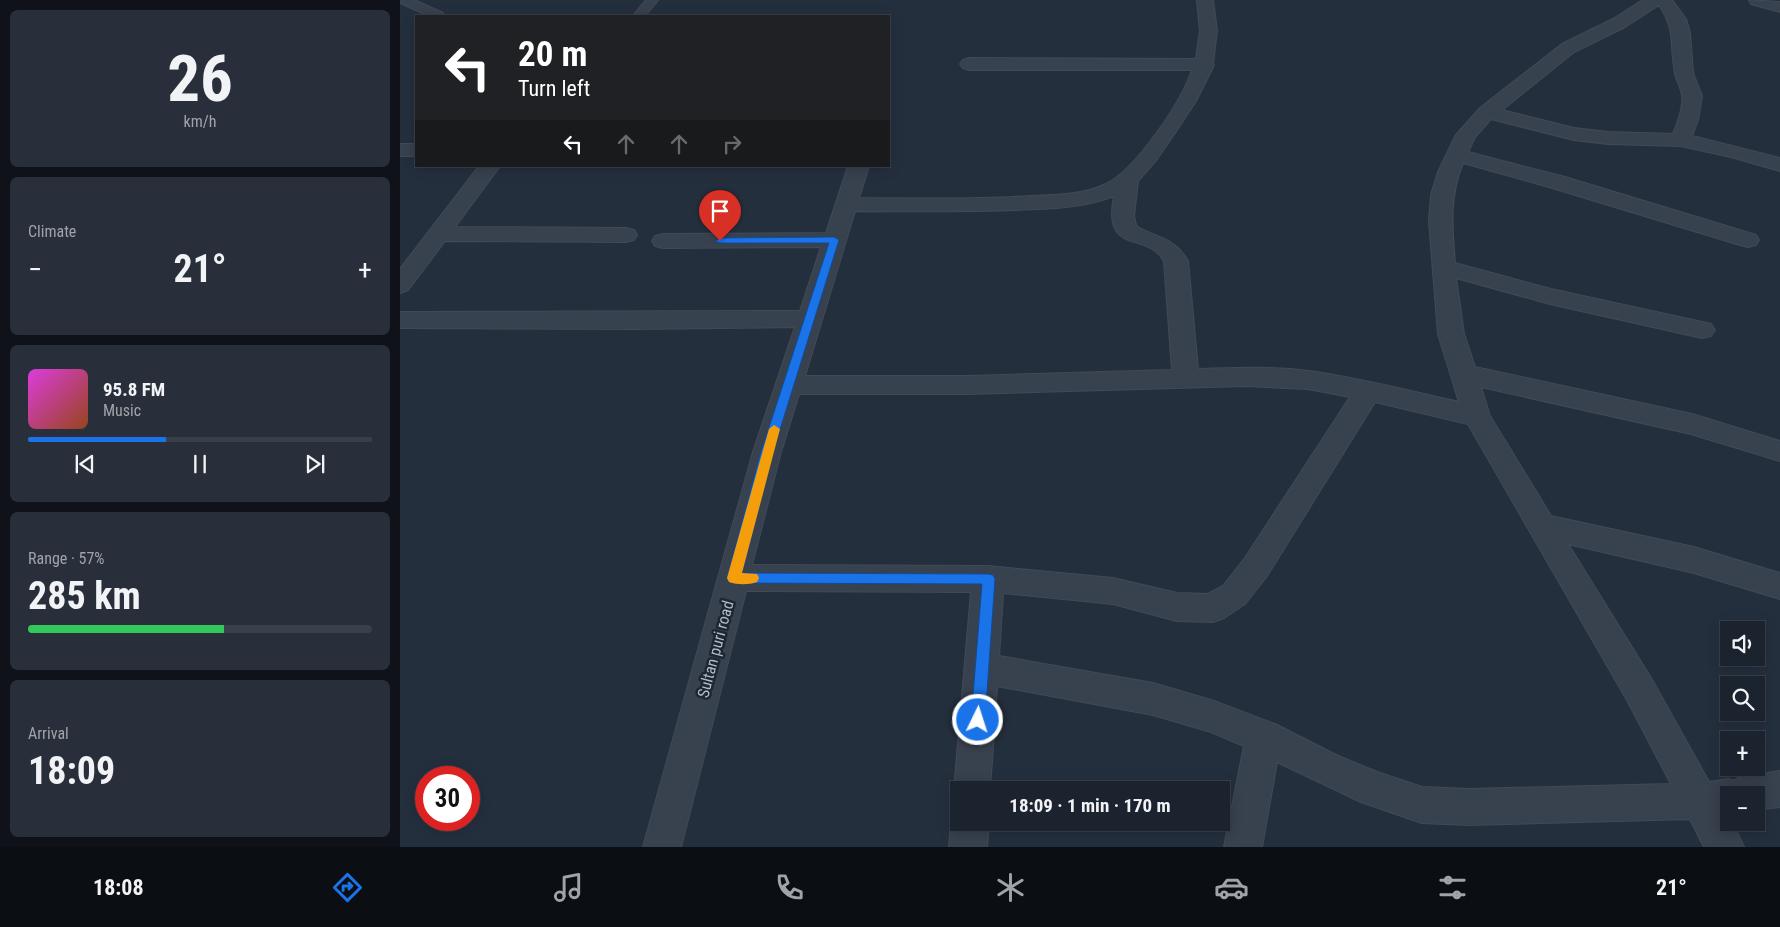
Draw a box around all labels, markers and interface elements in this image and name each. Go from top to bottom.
text: 20 m [518,34,587,75]
icon: left [435,35,500,100]
text: 26 [167,41,233,117]
text: Turn left [518,76,590,101]
text: km/h [184,112,216,131]
icon: left [559,130,587,158]
icon: ahead [612,130,640,158]
icon: ahead [665,130,693,158]
icon: right [718,130,746,158]
pin [699,190,741,241]
icon: arrive [706,197,734,225]
text: Climate [28,222,76,241]
text: 21° [173,247,227,291]
text: − [28,253,42,286]
text: + [358,253,372,286]
text: 95.8 FM [103,378,165,401]
text: Music [103,401,141,420]
icon: previous [71,450,99,478]
icon: pause [186,450,214,478]
icon: next [301,450,329,478]
text: Range · 57% [28,549,104,568]
text: 285 km [28,574,141,618]
street label: Sultan puri road [693,599,738,700]
map controls [1720,621,1765,831]
button: sound [1720,621,1765,666]
button: search [1720,676,1765,721]
position arrow [951,693,1003,745]
text: Arrival [28,724,69,743]
button: + [1720,731,1765,776]
text: 18:09 [28,749,115,793]
speed limit sign: 30 [415,766,480,831]
button: − [1720,786,1765,831]
text: 18:09 · 1 min · 170 m [1009,794,1171,817]
icon: directions [330,870,365,905]
icon: music [551,870,586,905]
icon: phone [772,870,807,905]
icon: climate [993,870,1028,905]
icon: car [1214,870,1249,905]
icon: filters [1435,870,1470,905]
text: 18:08 [93,875,144,900]
text: 21° [1656,875,1687,900]

